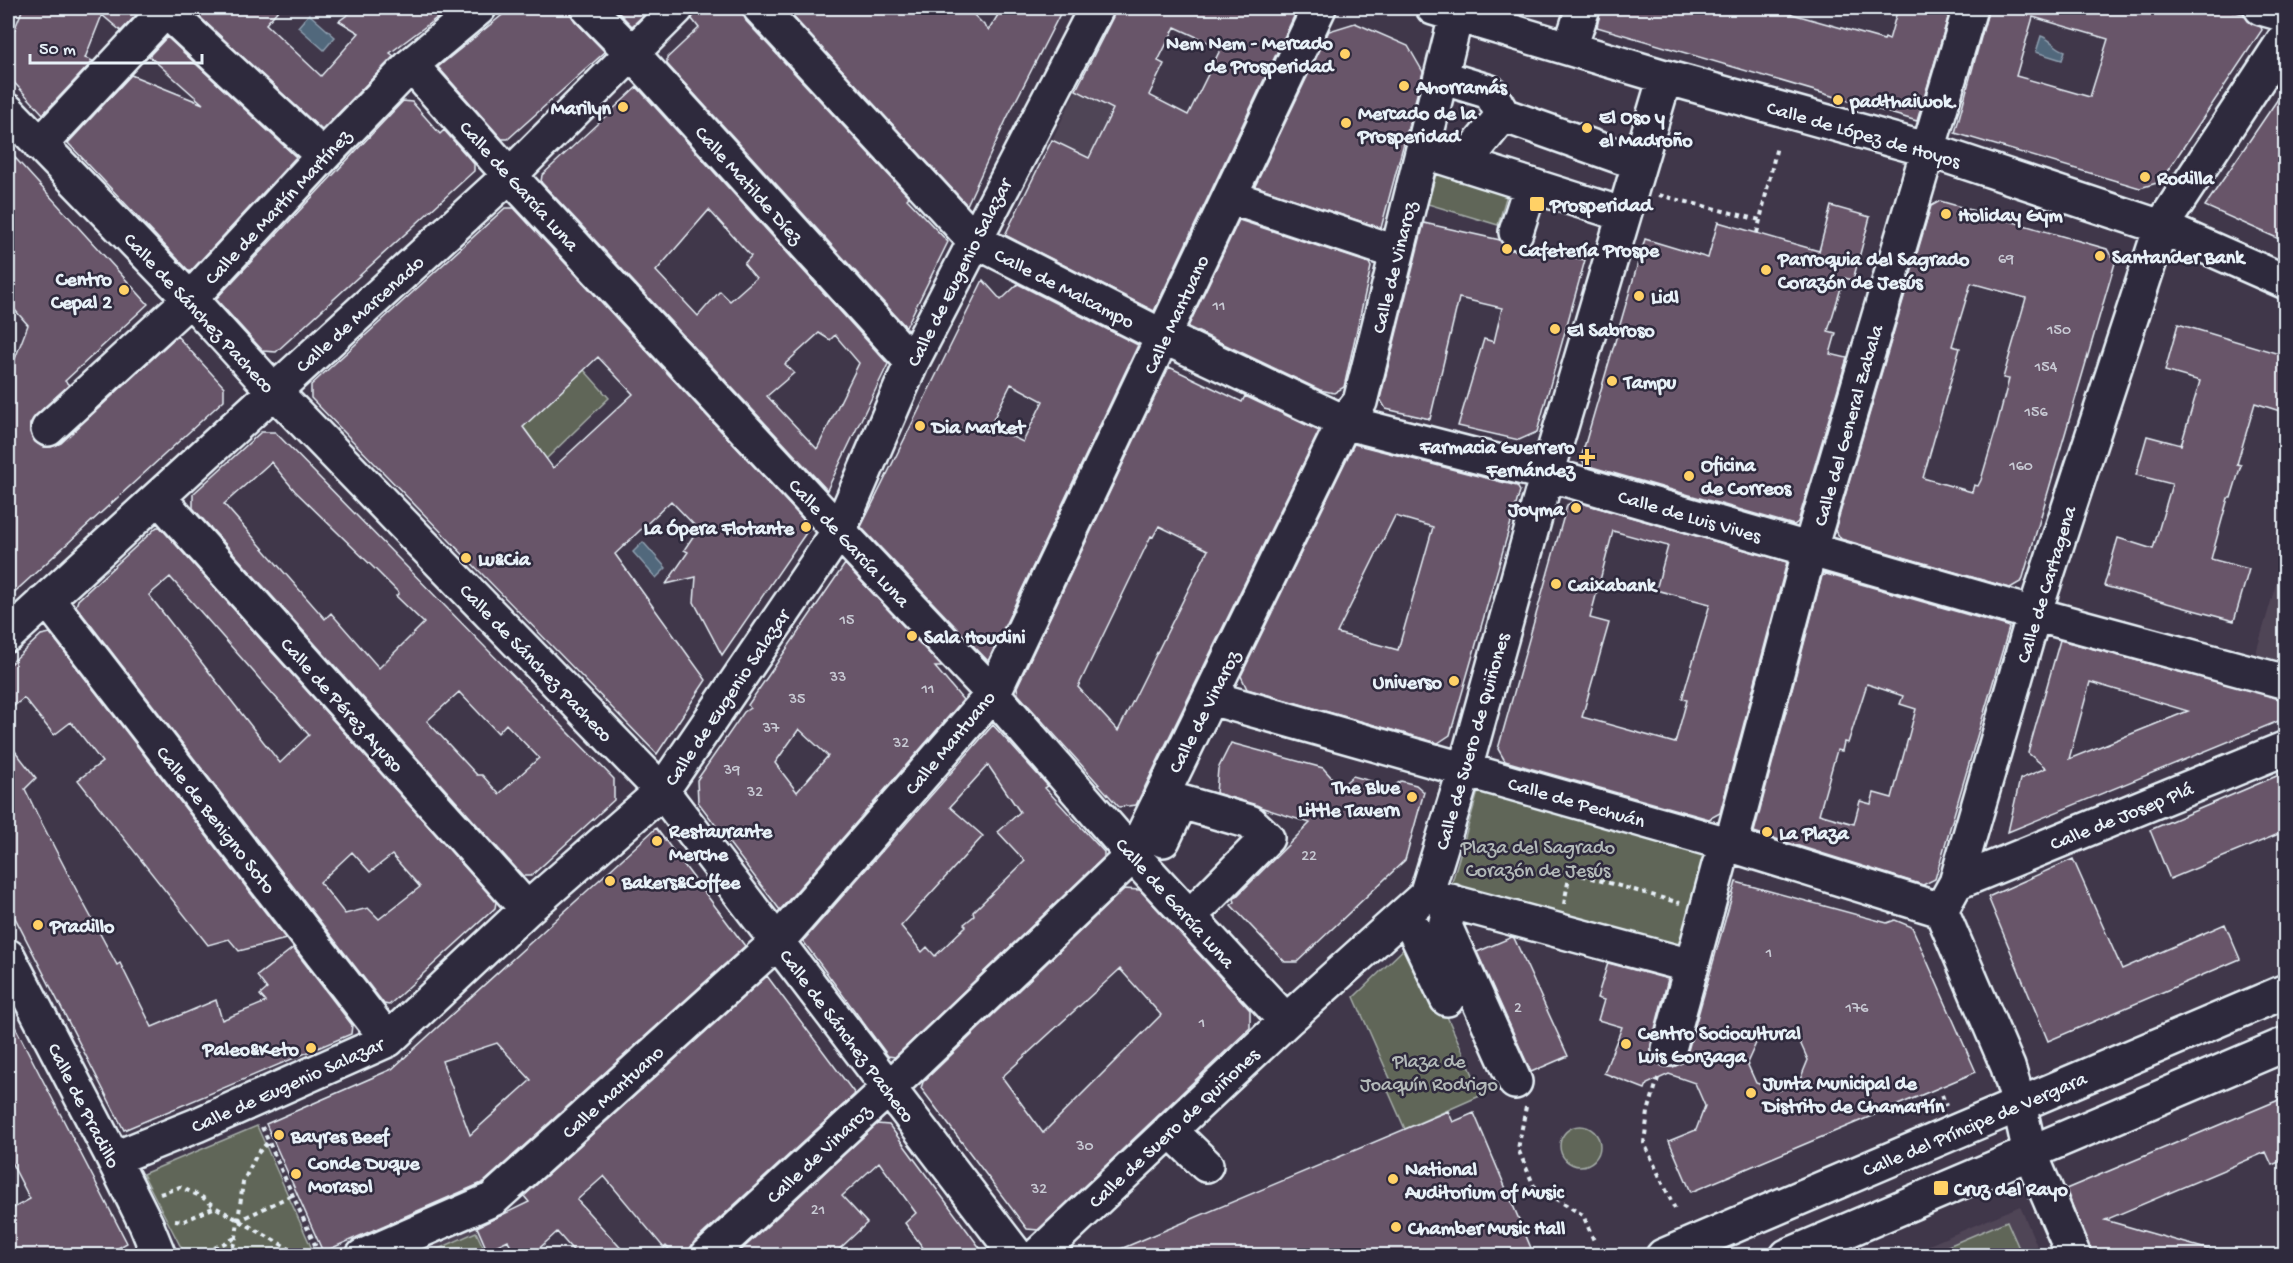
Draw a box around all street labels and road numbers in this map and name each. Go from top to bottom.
street label: Calle de López de Hoyos [1764,98,1963,175]
street label: Calle de García Luna [453,117,583,258]
street label: Calle Matilde Díez [688,123,807,251]
street label: Calle de Martín Martínez [201,125,359,291]
street label: Calle de Eugenio Salazar [904,174,1019,371]
street label: Calle de Vinaroz [1369,198,1424,336]
street label: Calle de Sánchez Pacheco [117,229,278,399]
street label: Calle de Malcampo [989,245,1137,335]
street label: Calle de Marcenado [293,252,430,379]
street label: Calle Mantuano [1141,252,1216,379]
street label: Calle del General Zabala [1811,322,1890,529]
street label: Calle de García Luna [782,475,914,614]
street label: Calle de Luis Vives [1615,487,1764,550]
street label: Calle de Cartagena [2013,503,2083,666]
street label: Calle de Sánchez Pacheco [453,581,616,748]
street label: Calle de Eugenio Salazar [661,605,798,792]
street label: Calle de Suero de Quiñones [1432,630,1517,853]
street label: Calle de Pérez Ayuso [274,634,407,779]
street label: Calle de Vinaroz [1165,646,1248,778]
street label: Calle Mantuano [901,688,1002,801]
street label: Calle de Benigno Soto [149,743,279,900]
street label: Calle de Pechuán [1505,774,1648,835]
street label: Calle de Josep Plá [2047,779,2198,857]
street label: Calle de García Luna [1109,834,1239,975]
street label: Calle de Sánchez Pacheco [773,946,918,1128]
street label: Calle de Eugenio Salazar [189,1034,390,1140]
street label: Calle de Pradillo [41,1040,123,1173]
street label: Calle Mantuano [559,1042,670,1145]
street label: Calle de Suero de Quiñones [1085,1044,1266,1215]
street label: Calle del Príncipe de Vergara [1860,1068,2092,1184]
street label: Calle de Vinaroz [763,1100,878,1210]

